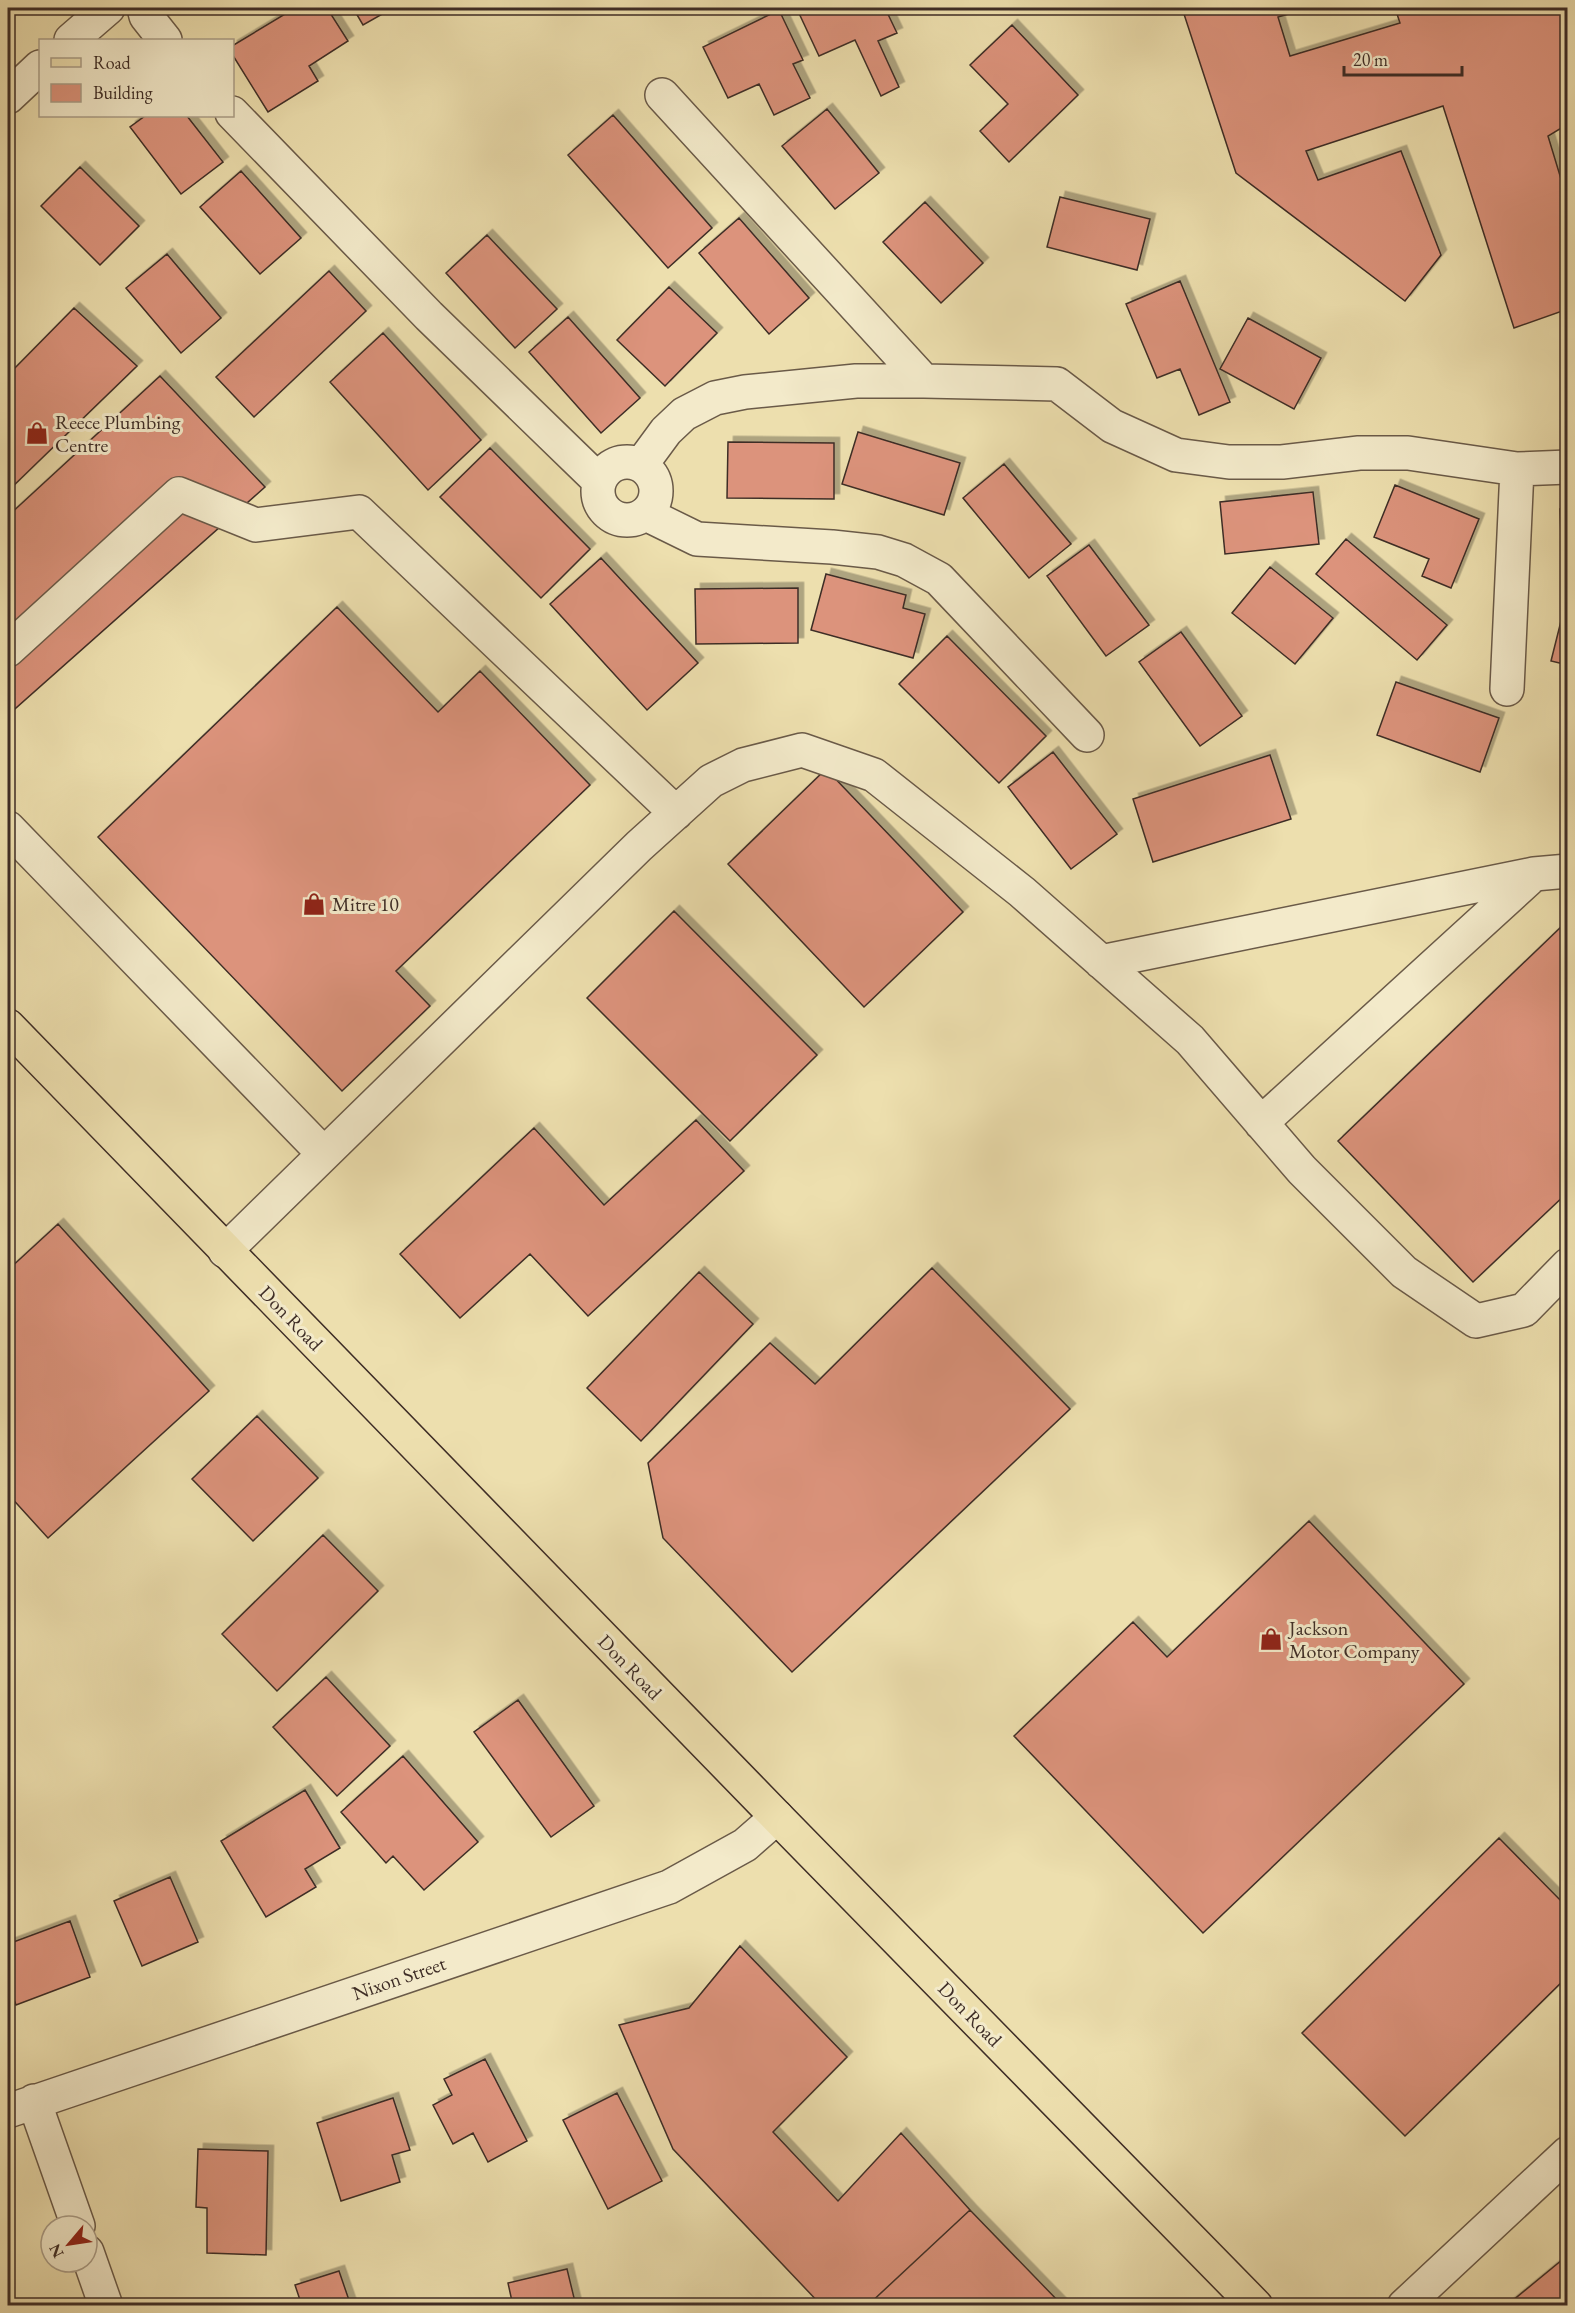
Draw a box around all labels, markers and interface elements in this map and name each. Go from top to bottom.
legend [39,39,234,117]
scale bar [1344,39,1462,77]
text: 20 m [1353,48,1388,71]
text: Road [93,51,132,74]
text: Building [93,81,153,104]
place label: Reece Plumbing Centre [55,409,181,458]
shop icon: Reece Plumbing Centre [24,420,50,446]
shop icon: Mitre 10 [301,891,327,917]
place label: Mitre 10 [332,891,399,917]
street label: Don Road [253,1280,329,1357]
place label: Jackson Motor Company [1287,1615,1420,1664]
shop icon: Jackson Motor Company [1258,1626,1284,1652]
street label: Don Road [592,1629,668,1706]
street label: Nixon Street [349,1950,450,2006]
street label: Don Road [932,1976,1008,2053]
north arrow [39,2214,99,2274]
text: N [44,2240,69,2262]

